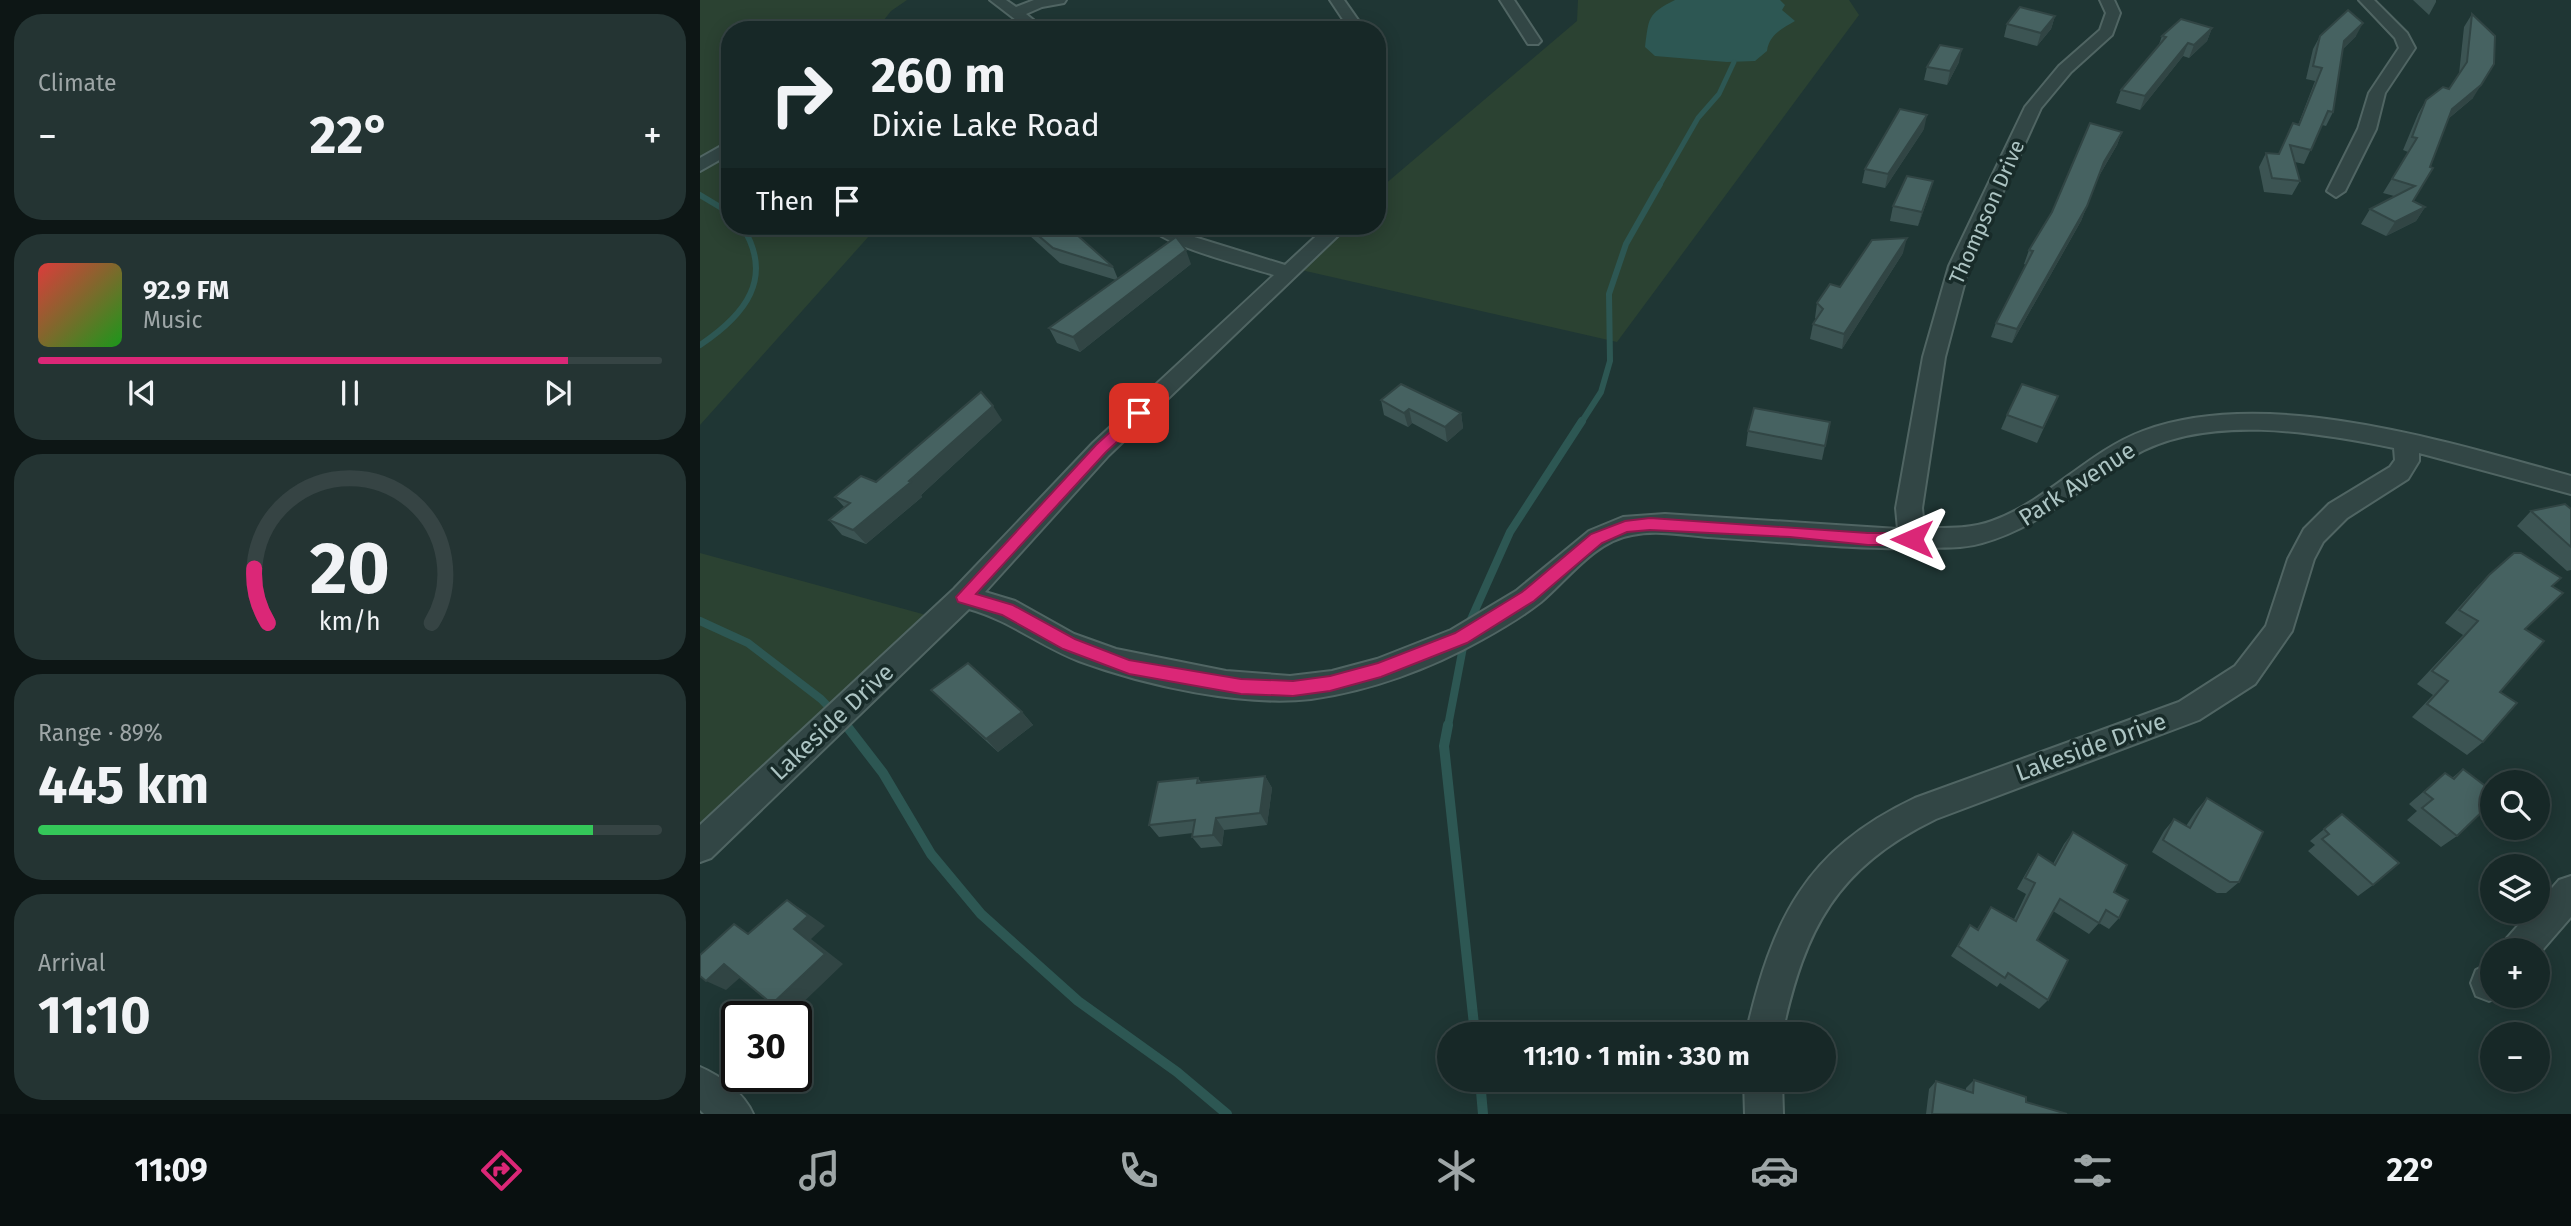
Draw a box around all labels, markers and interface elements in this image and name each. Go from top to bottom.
text: 260 m [871,46,1006,105]
icon: right [756,49,847,140]
text: Climate [38,69,117,97]
text: 22° [310,104,390,167]
text: Dixie Lake Road [871,106,1100,144]
text: − [38,113,57,159]
text: + [643,113,662,159]
street label: Thompson Drive [1944,136,2030,288]
icon: arrive [828,182,866,220]
text: Then [756,186,814,217]
text: 92.9 FM [143,275,229,306]
text: Music [143,306,203,334]
icon: previous [123,374,161,412]
icon: pause [331,374,369,412]
icon: next [539,374,577,412]
pin [1109,383,1169,443]
icon: arrive [1120,394,1158,432]
street label: Park Avenue [2013,436,2141,532]
position arrow [1875,502,1949,576]
text: 20 [310,525,390,612]
text: km/h [319,607,381,637]
street label: Lakeside Drive [765,658,899,786]
street label: Lakeside Drive [2012,707,2170,787]
text: Range · 89% [38,719,163,747]
text: 445 km [38,754,209,817]
map controls [2480,770,2550,1092]
button: search [2480,770,2550,840]
button: layers [2480,854,2550,924]
button: + [2480,938,2550,1008]
text: Arrival [38,949,105,977]
text: 11:10 [38,984,151,1047]
speed limit sign: 30 [721,1001,812,1092]
button: − [2480,1022,2550,1092]
text: 11:10 · 1 min · 330 m [1523,1041,1750,1072]
icon: directions [477,1146,526,1195]
icon: music [795,1146,844,1195]
icon: phone [1114,1146,1163,1195]
icon: climate [1432,1146,1481,1195]
icon: car [1750,1146,1799,1195]
icon: filters [2068,1146,2117,1195]
text: 11:09 [135,1151,208,1189]
text: 22° [2387,1151,2436,1189]

